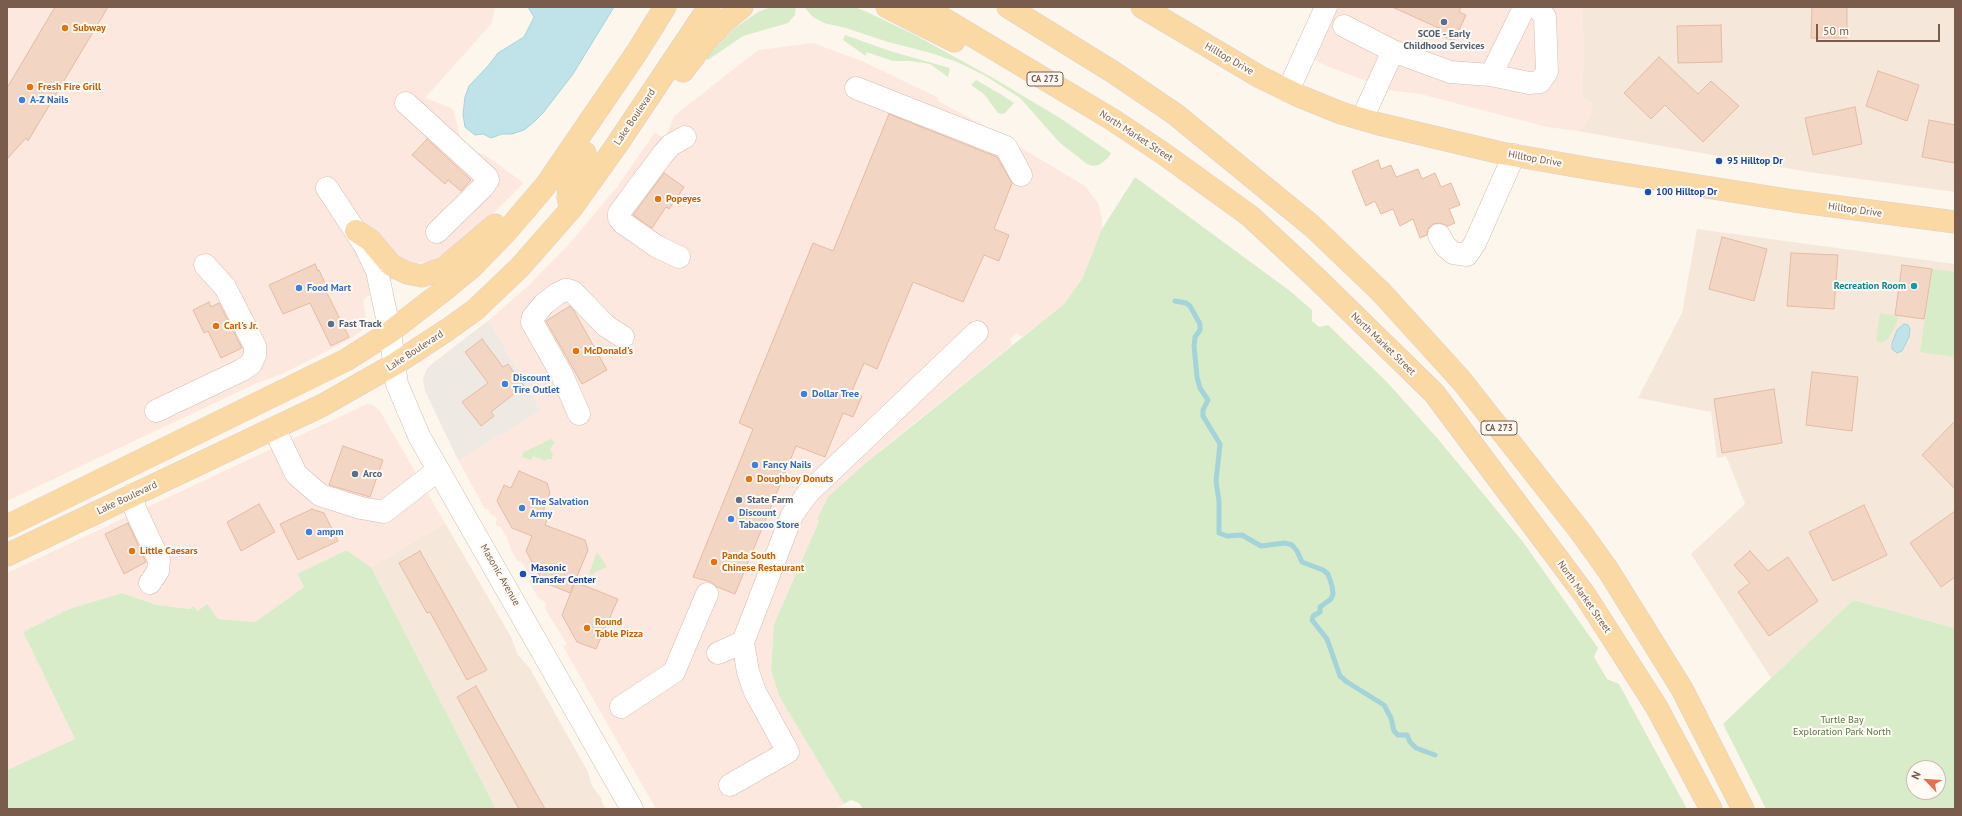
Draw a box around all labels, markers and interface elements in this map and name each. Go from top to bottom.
scale bar [1818,16,1942,42]
marker: SCOE - Early Childhood Services [1439,17,1449,27]
place label: Subway [73,22,106,34]
marker: Subway [60,23,70,33]
text: 50 m [1823,23,1849,38]
place label: SCOE - Early Childhood Services [1404,28,1484,52]
street label: Hilltop Drive [1202,40,1256,78]
road number: CA 273 [1027,72,1063,86]
place label: Fresh Fire Grill [38,81,101,93]
marker: Fresh Fire Grill [25,82,35,92]
street label: Lake Boulevard [612,87,658,147]
place label: A-Z Nails [30,94,68,106]
marker: A-Z Nails [17,95,27,105]
street label: North Market Street [1097,108,1175,164]
street label: Hilltop Drive [1507,148,1563,170]
place label: 95 Hilltop Dr [1727,155,1783,167]
marker: 95 Hilltop Dr [1714,156,1724,166]
place label: 100 Hilltop Dr [1656,186,1717,198]
marker: 100 Hilltop Dr [1643,187,1653,197]
place label: Popeyes [666,193,701,205]
marker: Popeyes [653,194,663,204]
street label: Hilltop Drive [1827,200,1883,220]
place label: Recreation Room [1834,280,1906,292]
marker: Recreation Room [1909,281,1919,291]
place label: Food Mart [307,282,351,294]
marker: Food Mart [294,283,304,293]
street label: North Market Street [1348,310,1418,378]
place label: Fast Track [339,318,382,330]
marker: Fast Track [326,319,336,329]
place label: Carl's Jr. [224,320,258,332]
marker: Carl's Jr. [211,321,221,331]
street label: Lake Boulevard [384,328,446,374]
place label: McDonald's [584,345,633,357]
marker: McDonald's [571,346,581,356]
place label: Discount Tire Outlet [513,372,560,396]
marker: Discount Tire Outlet [500,379,510,389]
place label: Dollar Tree [812,388,859,400]
marker: Dollar Tree [799,389,809,399]
road number: CA 273 [1481,421,1517,435]
place label: Fancy Nails [763,459,811,471]
marker: Fancy Nails [750,460,760,470]
place label: Arco [363,468,382,480]
marker: Arco [350,469,360,479]
place label: Doughboy Donuts [757,473,833,485]
marker: Doughboy Donuts [744,474,754,484]
street label: Lake Boulevard [95,479,159,517]
place label: State Farm [747,494,793,506]
marker: State Farm [734,495,744,505]
place label: The Salvation Army [530,496,589,520]
marker: The Salvation Army [517,503,527,513]
place label: Discount Tabacoo Store [739,507,799,530]
marker: Discount Tabacoo Store [726,514,736,524]
place label: ampm [317,526,343,538]
marker: ampm [304,527,314,537]
street label: Masonic Avenue [478,542,522,608]
place label: Little Caesars [140,545,198,557]
marker: Little Caesars [127,546,137,556]
place label: Panda South Chinese Restaurant [722,550,804,574]
marker: Panda South Chinese Restaurant [709,557,719,567]
street label: North Market Street [1555,559,1613,635]
place label: Masonic Transfer Center [531,562,596,586]
marker: Masonic Transfer Center [518,569,528,579]
place label: Round Table Pizza [595,616,643,640]
marker: Round Table Pizza [582,623,592,633]
park label: Turtle Bay Exploration Park North [1793,714,1891,738]
north arrow [1906,760,1946,800]
text: N [1908,769,1924,782]

